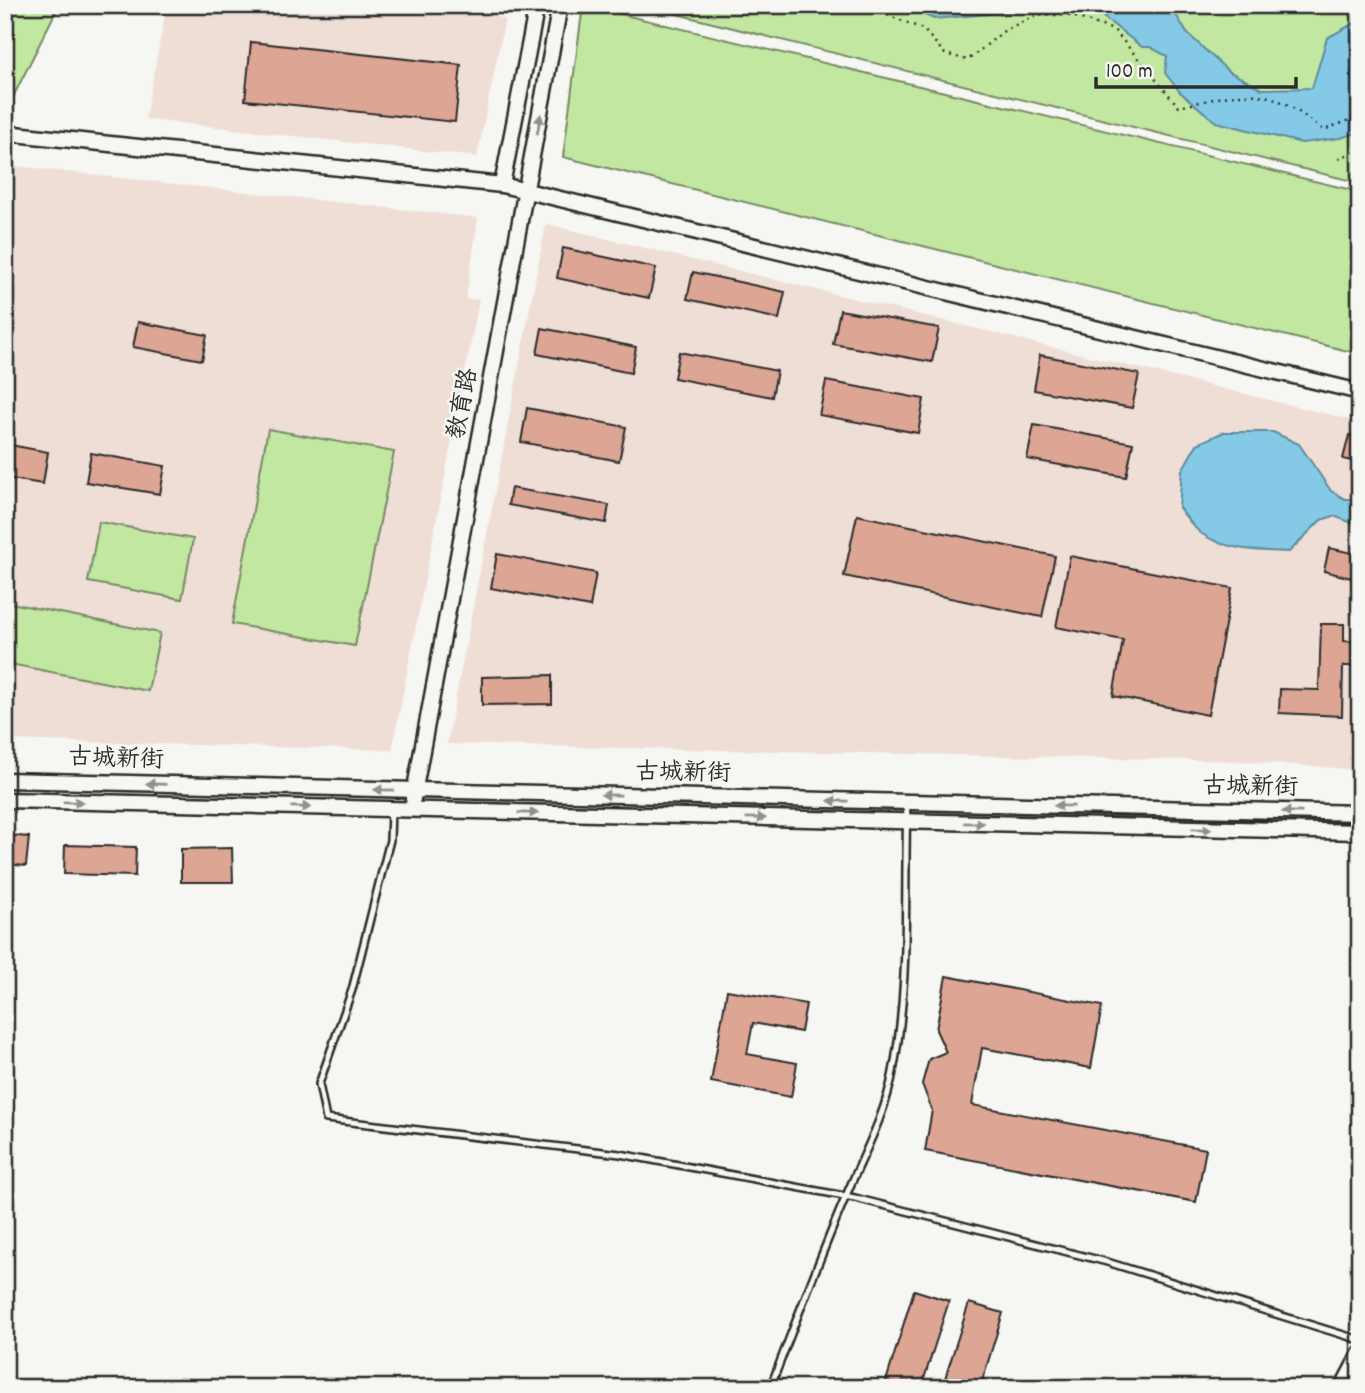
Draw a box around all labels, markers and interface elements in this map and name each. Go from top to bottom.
scale bar [1096,46,1295,90]
text: 100 m [1106,58,1153,88]
one-way arrow [534,113,545,135]
street label: 教育路 [440,365,488,443]
street label: 古城新街 [67,741,165,779]
street label: 古城新街 [635,756,731,792]
street label: 古城新街 [1202,770,1298,806]
one-way arrow [145,779,167,790]
one-way arrow [372,784,394,796]
one-way arrow [600,790,622,801]
one-way arrow [827,795,849,807]
one-way arrow [63,796,85,808]
one-way arrow [1053,800,1075,812]
one-way arrow [290,802,312,813]
one-way arrow [1280,806,1302,817]
one-way arrow [518,807,540,818]
one-way arrow [745,812,767,824]
one-way arrow [964,818,986,829]
one-way arrow [1191,823,1213,834]

